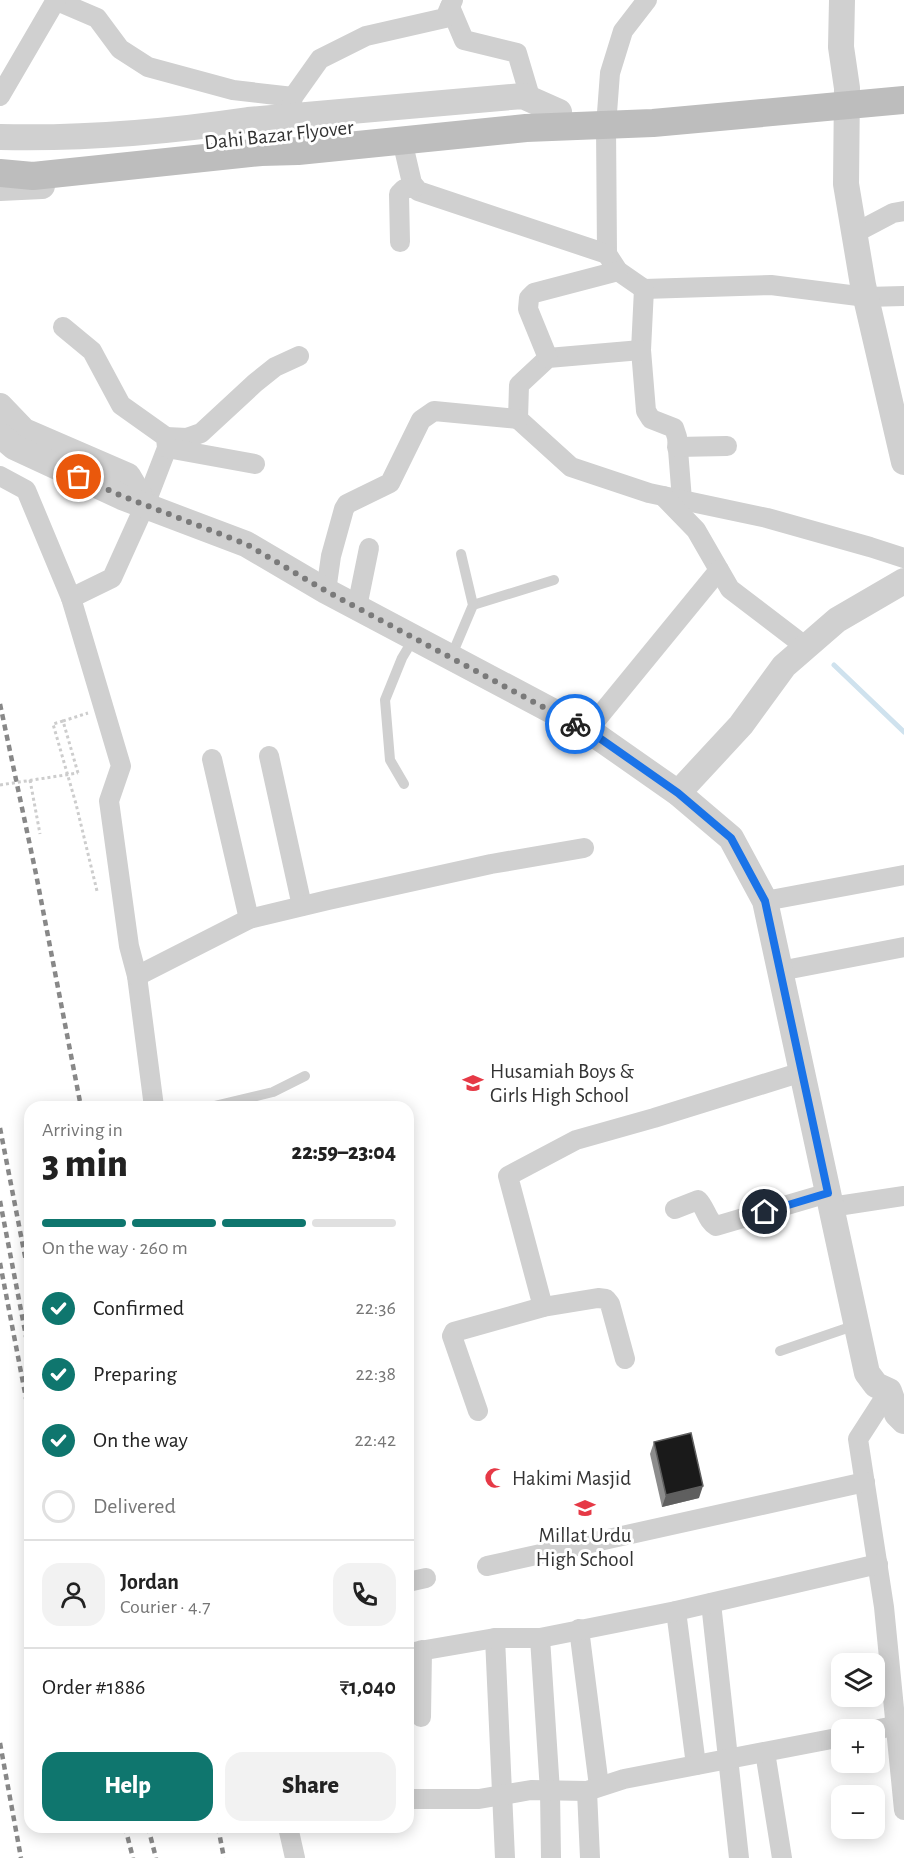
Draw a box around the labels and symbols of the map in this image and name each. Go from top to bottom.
street label: Dahi Bazar Flyover [203,117,355,153]
pin [53,451,104,502]
courier [545,694,605,754]
place label: Husamiah Boys & Girls High School [490,1061,634,1106]
school or university icon: Husamiah Boys & Girls High School [461,1071,485,1095]
pin [739,1186,790,1237]
mosque icon: Hakimi Masjid [483,1466,507,1490]
place label: Hakimi Masjid [512,1468,631,1489]
school or university icon: Millat Urdu High School [573,1496,597,1520]
place label: Millat Urdu High School [536,1525,634,1570]

